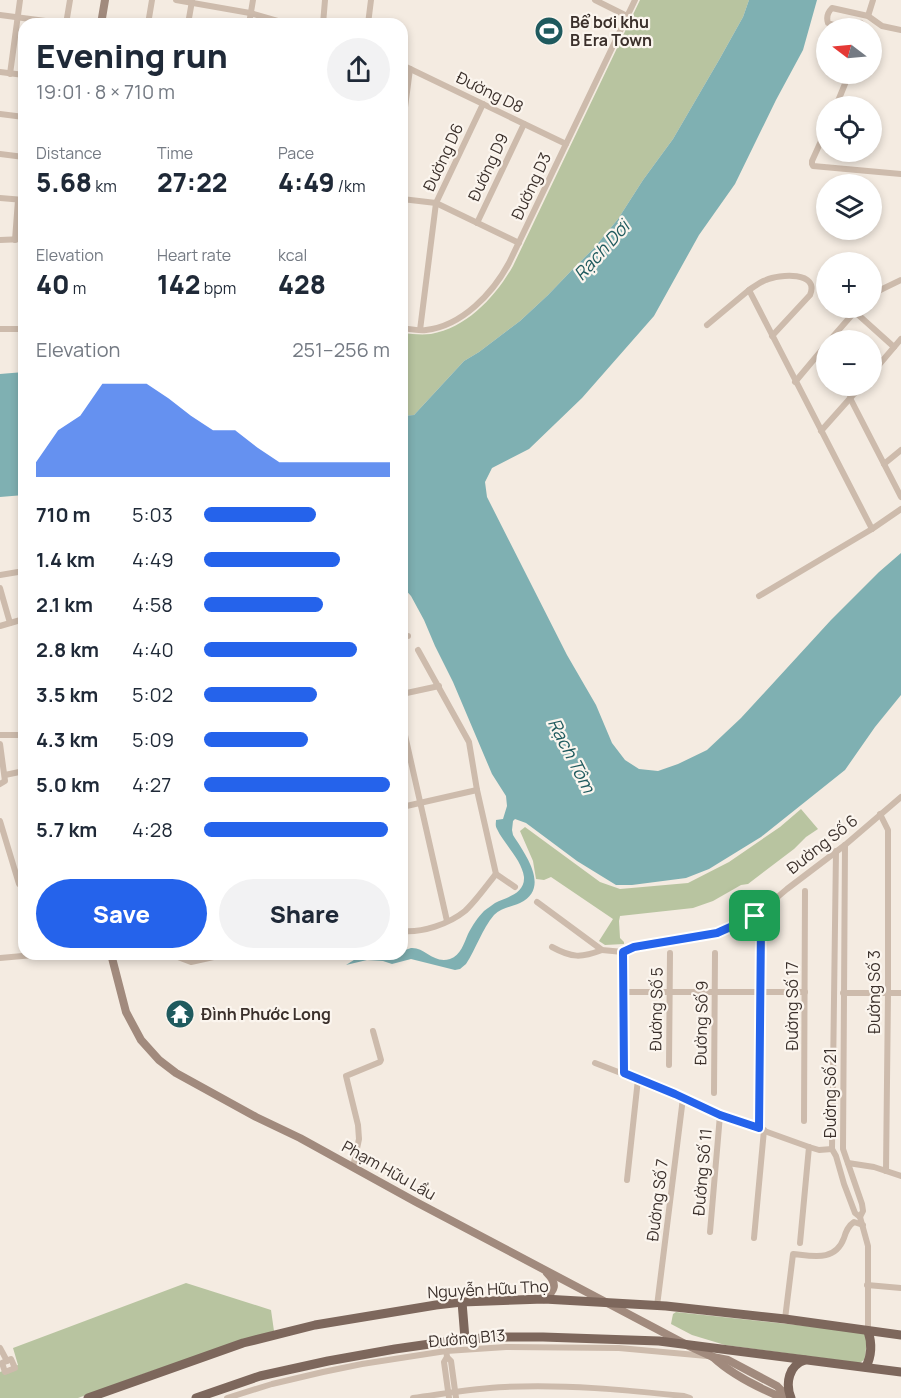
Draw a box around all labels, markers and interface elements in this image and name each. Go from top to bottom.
place label: Bể bơi khu B Era Town [570,11,652,51]
sports icon: Bể bơi khu B Era Town [533,15,565,47]
north arrow [816,18,882,84]
map controls [816,18,882,396]
text: Evening run [36,33,228,78]
button: share [327,38,390,101]
street label: Đường D8 [453,66,527,118]
text: 19:01 · 8 × 710 m [36,78,175,105]
button: locate [816,96,882,162]
street label: Đường D6 [418,119,468,195]
street label: Đường D9 [463,129,513,205]
text: Distance [36,142,102,164]
text: Time [157,142,193,164]
text: Pace [278,142,314,164]
street label: Đường D3 [506,149,556,223]
text: 5.68 [36,164,92,200]
text: 27:22 [157,164,228,200]
text: 4:49 [278,164,335,200]
button: layers [816,174,882,240]
text: km [92,175,117,197]
text: /km [335,175,366,197]
water label: Rạch Dơi [568,213,636,285]
text: Elevation [36,244,104,266]
text: Heart rate [157,244,231,266]
text: kcal [278,244,307,266]
button: + [816,252,882,318]
text: 40 [36,266,70,302]
text: 142 [157,266,201,302]
text: 428 [278,266,326,302]
text: m [70,277,86,299]
text: bpm [201,277,236,299]
button: − [816,330,882,396]
text: Elevation [36,336,120,363]
text: 251–256 m [292,336,390,363]
text: 710 m [36,501,91,528]
text: 5:03 [132,501,173,528]
text: 1.4 km [36,546,95,573]
text: 4:49 [132,546,174,573]
text: 2.1 km [36,591,93,618]
text: 4:58 [132,591,173,618]
text: 2.8 km [36,636,99,663]
text: 4:40 [132,636,174,663]
text: 3.5 km [36,681,98,708]
text: 5:02 [132,681,173,708]
water label: Rạch Tôm [543,714,602,798]
text: 4.3 km [36,726,98,753]
text: 5:09 [132,726,174,753]
text: 5.0 km [36,771,100,798]
text: 4:27 [132,771,171,798]
street label: Đường Số 6 [782,809,862,879]
text: 5.7 km [36,816,97,843]
text: 4:28 [132,816,173,843]
button: Save [36,879,207,948]
button: Share [219,879,390,948]
pin [729,890,780,941]
icon: arrive [738,899,771,932]
street label: Đường Số 3 [863,950,885,1034]
street label: Đường Số 17 [781,962,803,1050]
street label: Đường Số 5 [644,967,668,1051]
street label: Đường Số 9 [689,981,713,1065]
temple icon: Đình Phước Long [164,998,196,1030]
place label: Đình Phước Long [201,1003,331,1025]
street label: Đường Số 21 [819,1048,841,1138]
street label: Đường Số 11 [687,1128,717,1216]
street label: Phạm Hữu Lầu [338,1135,440,1205]
street label: Đường Số 7 [641,1158,673,1242]
street label: Nguyễn Hữu Thọ [427,1275,549,1303]
street label: Đường B13 [428,1324,506,1352]

